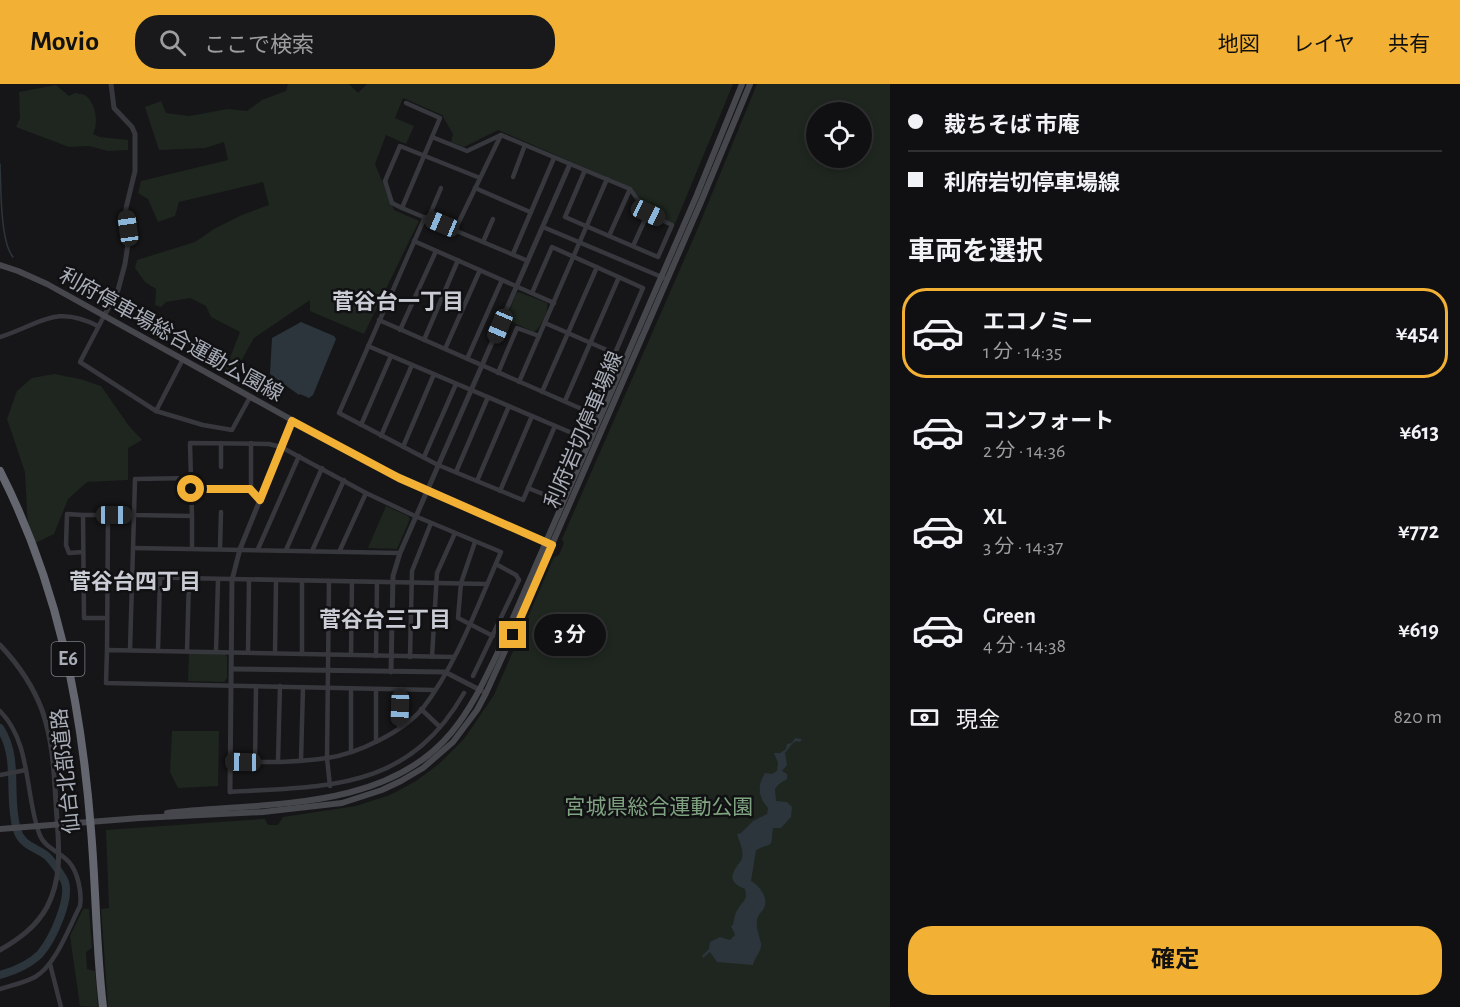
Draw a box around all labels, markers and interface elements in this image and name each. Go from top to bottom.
search box [135,15,555,69]
icon: search [156,26,189,59]
text: Movio [30,28,99,56]
text: ここで検索 [204,34,314,56]
text: 地図 [1218,34,1260,55]
text: レイヤ [1293,34,1355,55]
text: 共有 [1388,34,1430,55]
map controls [806,102,872,168]
button: locate [806,102,872,168]
text: 裁ちそば 市庵 [944,114,1079,136]
text: 利府岩切停車場線 [944,172,1120,194]
car [628,197,668,229]
car [117,209,139,247]
car [422,209,462,239]
text: 車両を選択 [908,238,1043,265]
street label: 利府停車場総合運動公園線 [56,264,287,405]
district label: 菅谷台一丁目 [332,290,464,313]
car [485,306,515,346]
icon: car [911,306,965,360]
text: エコノミー [983,311,1093,333]
text: ¥454 [1396,322,1439,344]
text: 1 分 · 14:35 [983,342,1062,362]
street label: 利府岩切停車場線 [541,348,626,511]
icon: car [911,405,965,459]
text: コンフォート [983,410,1114,432]
text: ¥613 [1399,421,1439,443]
text: 2 分 · 14:36 [983,441,1065,461]
route start [177,475,204,502]
icon: car [911,504,965,558]
car [96,506,132,524]
text: XL [983,506,1006,528]
text: ¥772 [1398,520,1439,542]
text: 3 分 · 14:37 [983,537,1063,557]
district label: 菅谷台四丁目 [69,570,201,593]
icon: car [911,603,965,657]
text: Green [983,605,1036,627]
district label: 菅谷台三丁目 [319,608,451,631]
callout: 3 分 [534,614,606,656]
text: ¥619 [1398,619,1439,641]
route end [499,621,526,648]
text: 3 分 [554,625,586,645]
text: 4 分 · 14:38 [983,636,1066,656]
road number: E6 [52,642,84,676]
car [390,690,410,726]
icon: cash [908,701,941,734]
street label: 仙台北部道路 [48,707,83,835]
text: 820 m [1394,707,1442,727]
text: 現金 [956,709,1000,731]
car [225,753,261,771]
park label: 宮城県総合運動公園 [565,796,754,818]
button: 確定 [908,926,1442,995]

